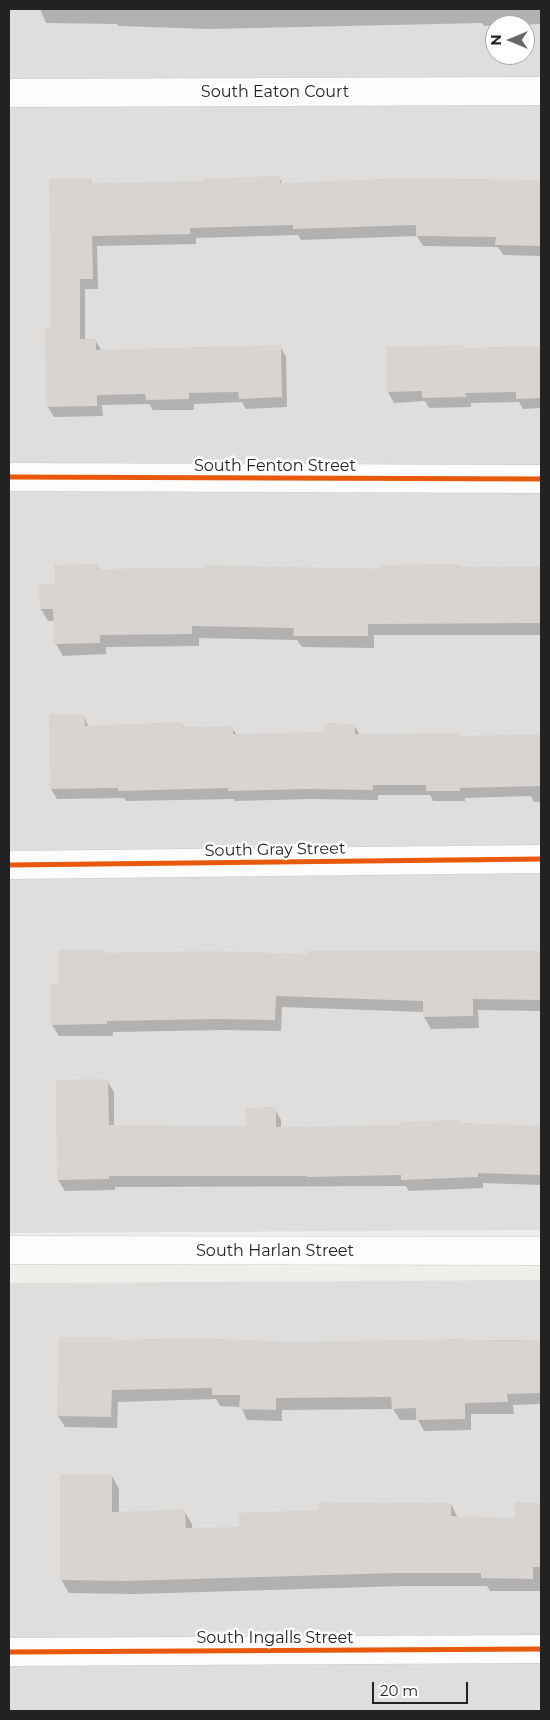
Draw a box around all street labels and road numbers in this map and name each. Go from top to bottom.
street label: South Eaton Court [201,82,349,102]
street label: South Fenton Street [194,456,356,476]
street label: South Gray Street [205,839,345,861]
street label: South Harlan Street [196,1241,354,1261]
street label: South Ingalls Street [196,1628,354,1648]

